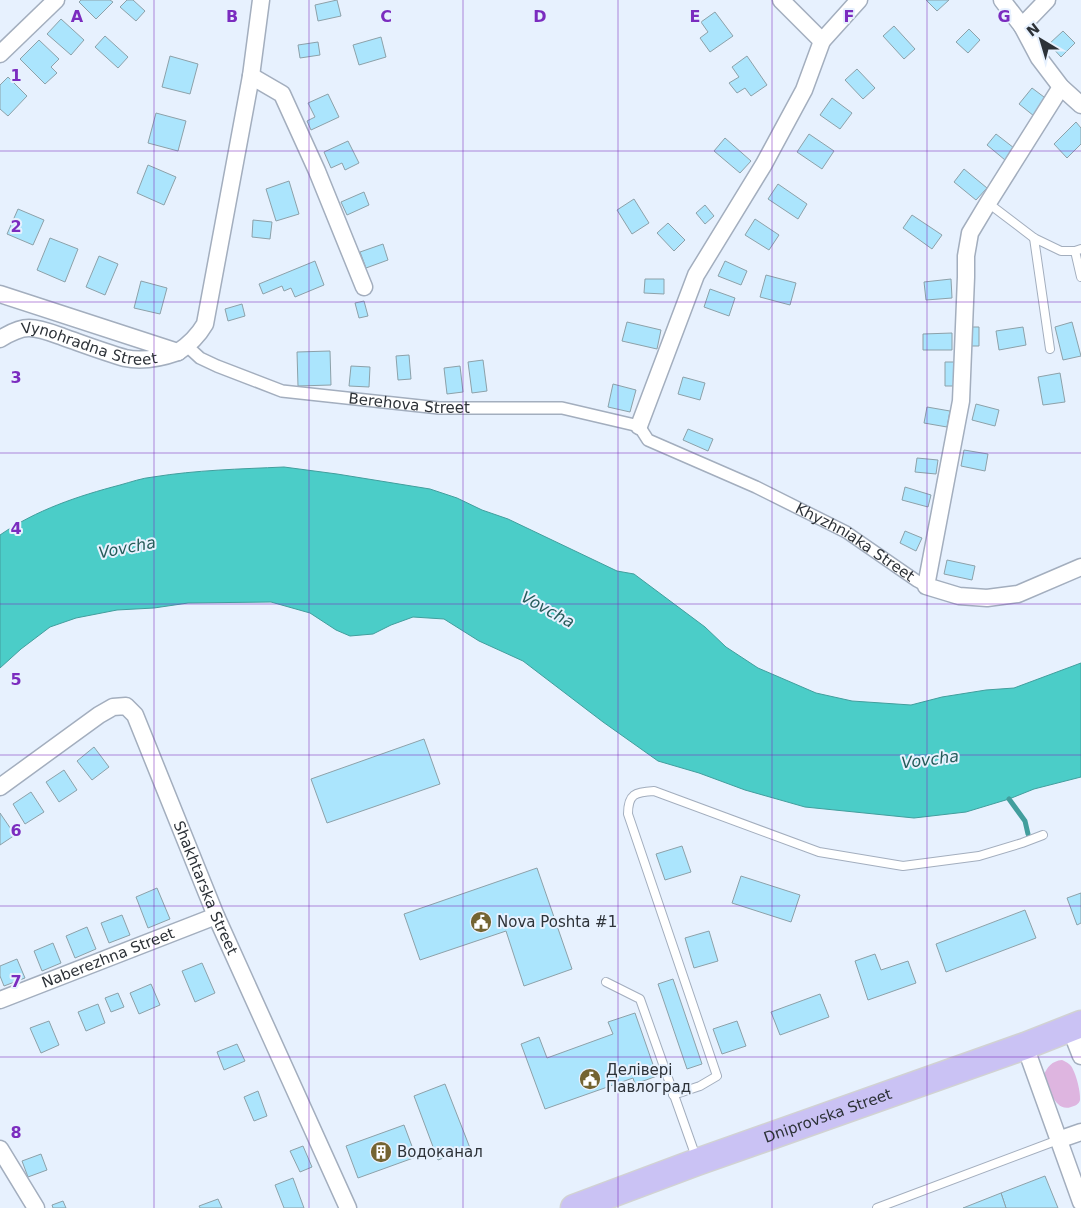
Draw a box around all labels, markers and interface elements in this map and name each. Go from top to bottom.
text: A [71,7,84,26]
text: B [226,7,238,26]
text: C [380,7,392,26]
text: D [533,7,547,26]
text: E [690,7,700,26]
text: F [844,7,854,26]
text: G [997,7,1011,26]
north arrow [1016,15,1066,65]
text: N [1023,20,1043,40]
text: 1 [10,66,22,85]
text: 2 [10,217,22,236]
street label: Vynohradna Street [20,319,159,369]
text: 3 [10,368,22,387]
street label: Berehova Street [348,389,470,417]
street label: Khyzhniaka Street [792,499,918,586]
text: 4 [10,519,22,538]
water label: Vovcha [97,533,157,562]
water label: Vovcha [518,587,578,632]
text: 5 [10,670,22,689]
water label: Vovcha [900,747,960,772]
street label: Shakhtarska Street [170,818,241,958]
text: 6 [10,821,22,840]
public building icon: Nova Poshta #1 [469,910,493,934]
place label: Nova Poshta #1 [497,913,617,931]
street label: Naberezhna Street [39,924,177,992]
text: 7 [10,972,22,991]
place label: Делівері Павлоград [606,1061,691,1096]
public building icon: Делівері Павлоград [578,1067,602,1091]
street label: Dniprovska Street [761,1085,894,1147]
text: 8 [10,1123,22,1142]
building icon: Водоканал [369,1140,393,1164]
place label: Водоканал [397,1143,483,1161]

